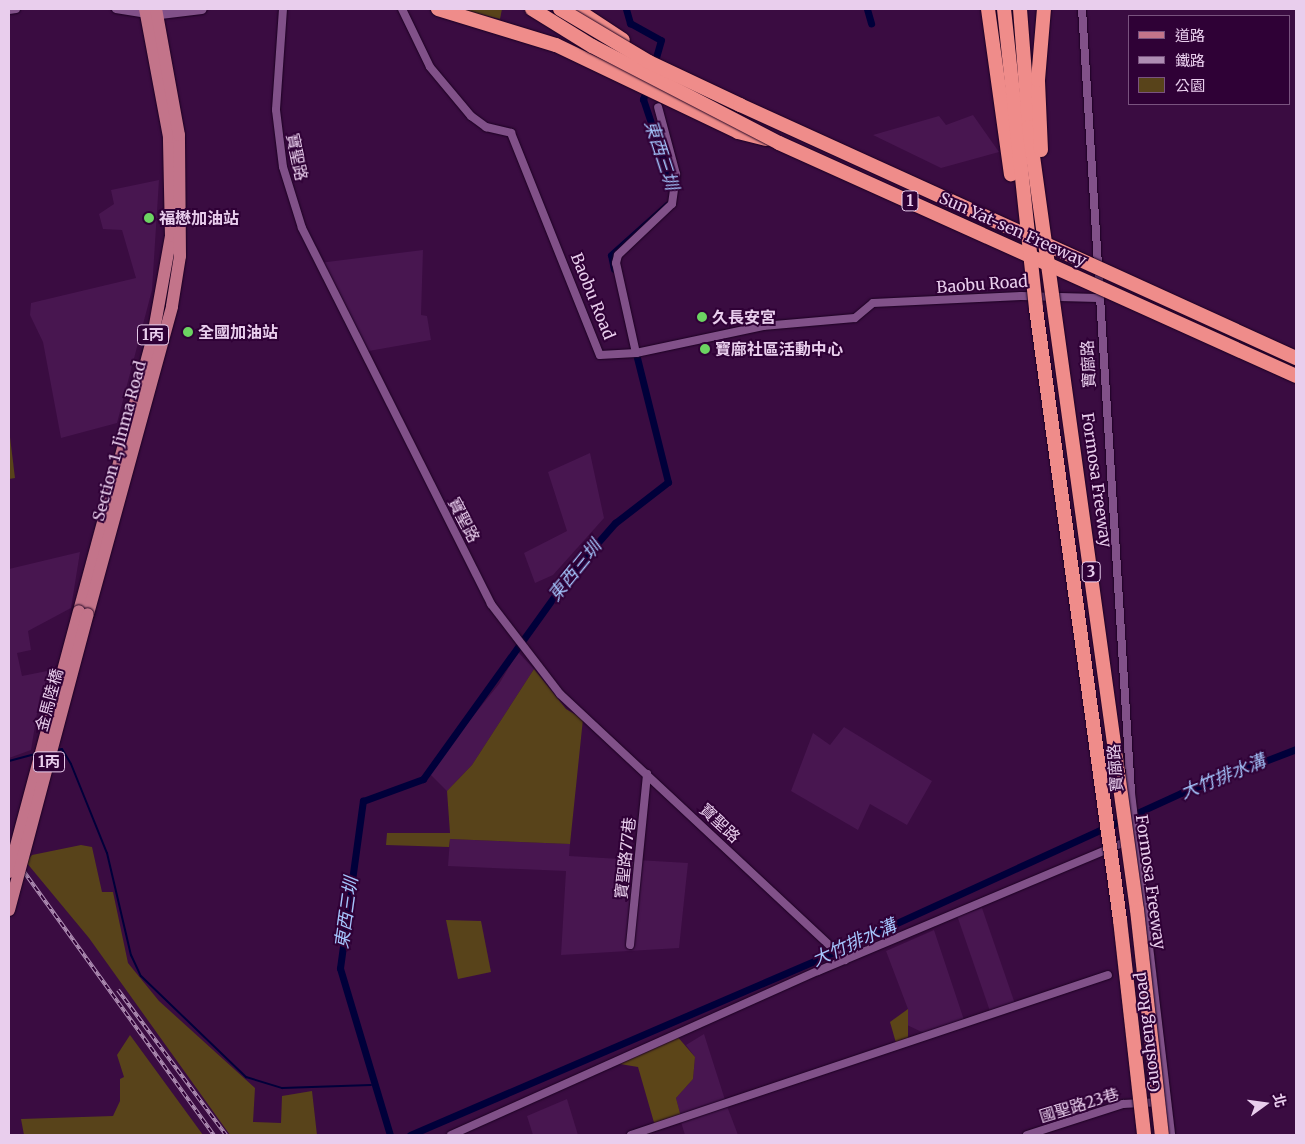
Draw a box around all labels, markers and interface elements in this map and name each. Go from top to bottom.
legend [1128,15,1290,105]
text: 道路 [1175,26,1205,45]
text: 鐵路 [1175,51,1205,70]
text: 公園 [1175,76,1205,95]
water label: 東西三圳 [640,117,682,193]
street label: 寶聖路 [283,132,311,182]
road number: 1 [901,188,919,214]
street label: Sun Yat-sen Freeway [936,188,1090,270]
place label: 福懋加油站 [159,208,239,228]
marker: 福懋加油站 [143,212,155,224]
street label: Baobu Road [567,250,619,342]
street label: Baobu Road [936,271,1028,297]
place label: 久長安宮 [712,307,776,327]
marker: 久長安宮 [696,311,708,323]
road number: 1丙 [137,322,169,348]
place label: 全國加油站 [198,322,278,342]
marker: 全國加油站 [182,326,194,338]
place label: 寶廍社區活動中心 [715,339,843,359]
street label: 寶廍路 [1077,340,1099,388]
marker: 寶廍社區活動中心 [699,343,711,355]
street label: Section 1, Jinma Road [88,359,150,523]
street label: Formosa Freeway [1078,411,1116,549]
street label: 寶聖路 [444,494,484,546]
water label: 東西三圳 [544,536,606,606]
road number: 3 [1081,560,1101,584]
street label: 金馬陸橋 [31,667,67,733]
street label: 寶廍路 [1104,743,1126,793]
road number: 1丙 [33,750,65,774]
water label: 大竹排水溝 [1177,750,1269,804]
street label: 寶聖路 [696,800,744,846]
street label: Formosa Freeway [1132,813,1170,951]
street label: 寶聖路77巷 [611,816,639,900]
water label: 東西三圳 [331,876,363,950]
water label: 大竹排水溝 [808,915,900,971]
street label: Guosheng Road [1130,971,1164,1093]
north arrow [1240,1079,1290,1129]
street label: 國聖路23巷 [1037,1084,1121,1126]
text: 北 [1269,1091,1290,1109]

